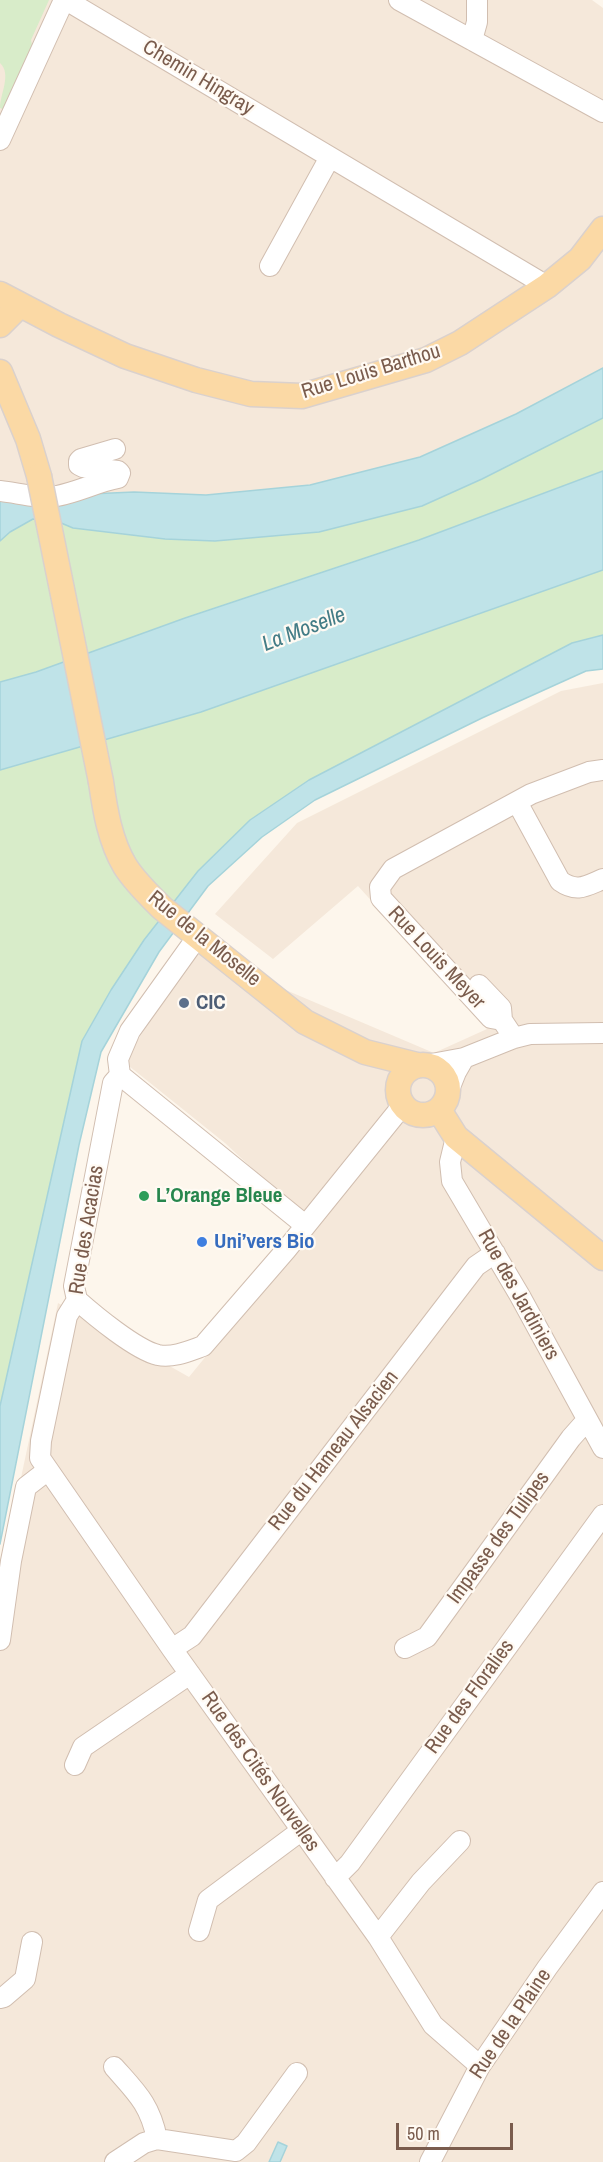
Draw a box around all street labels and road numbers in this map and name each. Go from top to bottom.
street label: Chemin Hingray [138,35,258,121]
street label: Rue Louis Barthou [299,339,443,405]
street label: Rue de la Moselle [143,886,265,992]
street label: Rue Louis Meyer [382,901,490,1015]
street label: Rue des Acacias [64,1164,110,1296]
street label: Rue des Jardiniers [472,1225,564,1365]
street label: Rue du Hameau Alsacien [264,1366,404,1536]
street label: Impasse des Tulipes [443,1467,555,1609]
street label: Rue des Floralies [420,1635,520,1759]
street label: Rue des Cités Nouvelles [195,1687,325,1857]
street label: Rue de la Plaine [465,1964,557,2084]

